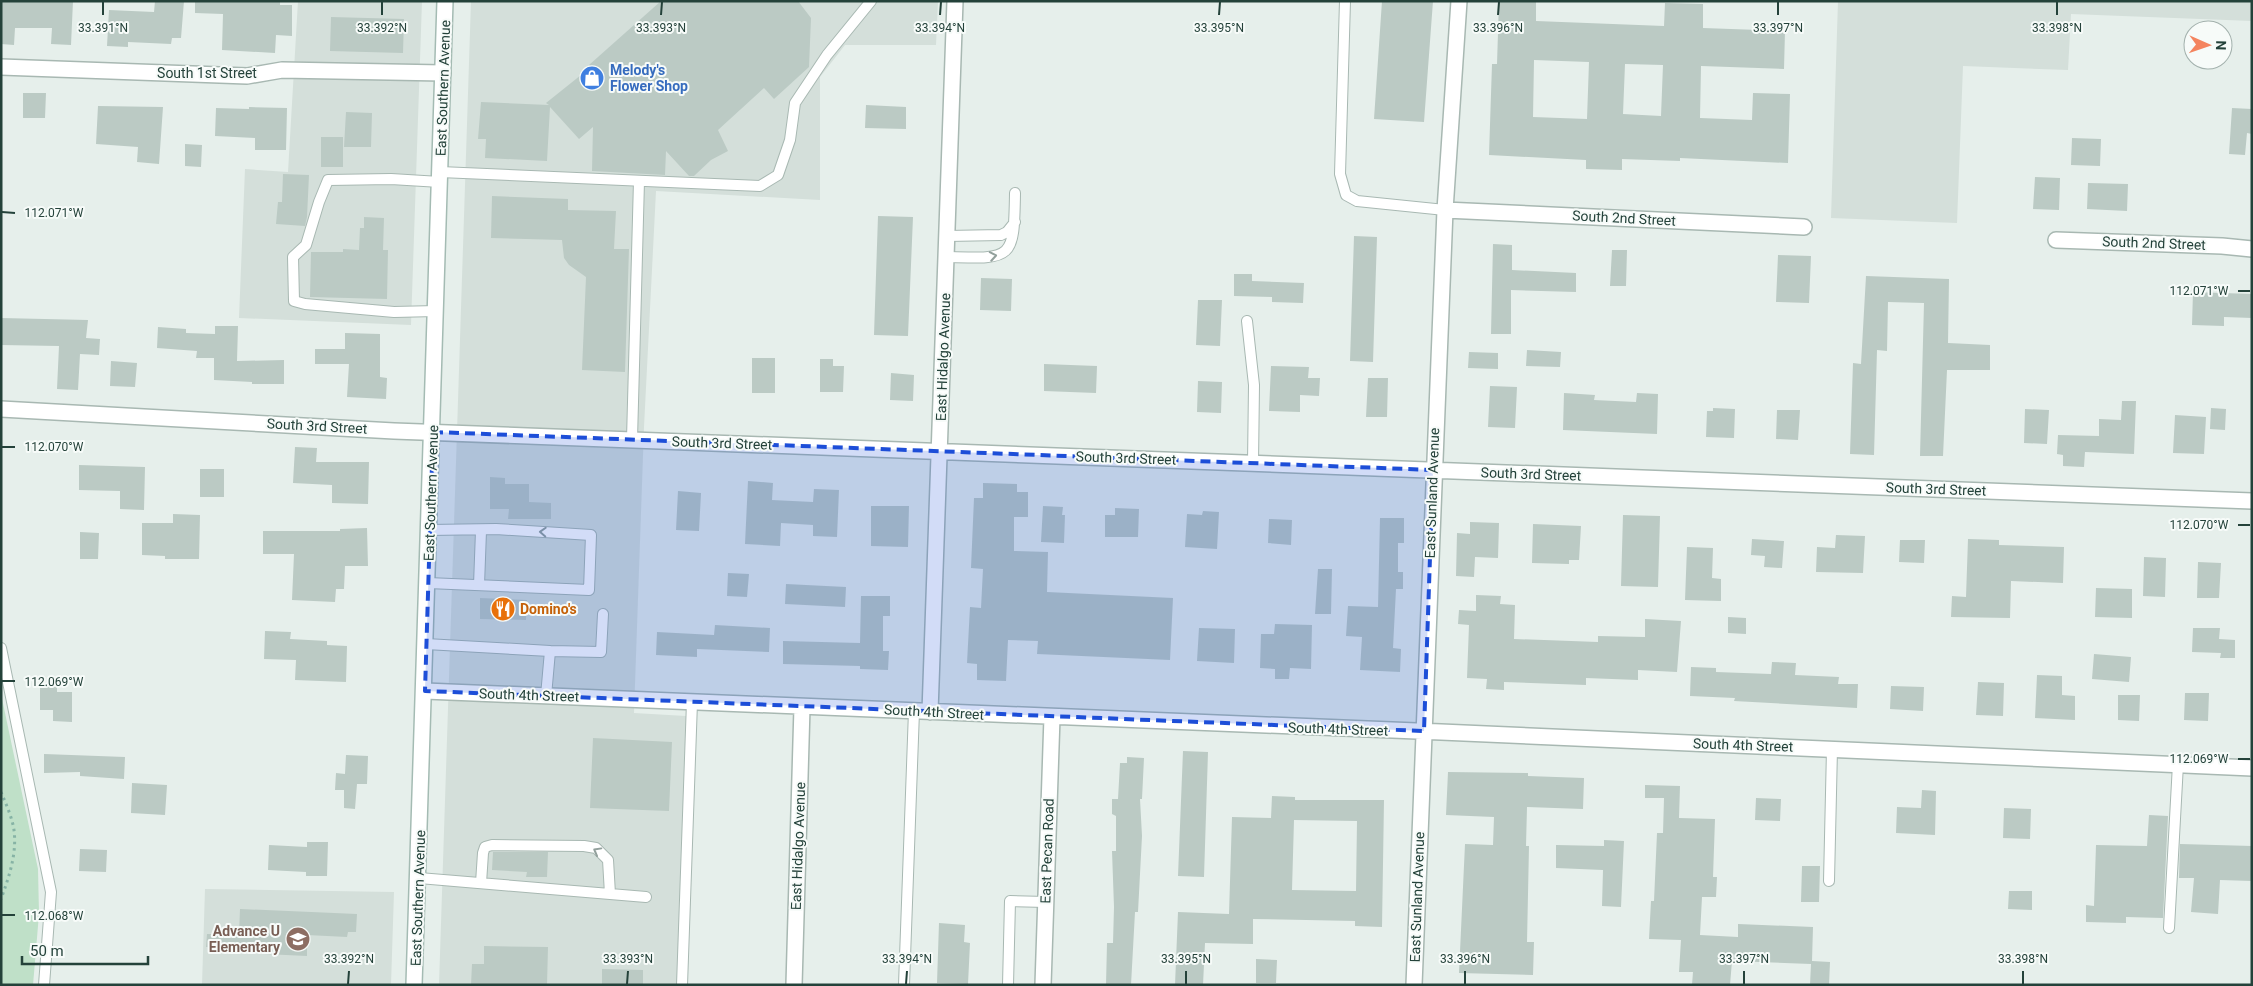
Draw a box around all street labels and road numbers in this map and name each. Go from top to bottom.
street label: East Southern Avenue [433,20,453,156]
street label: South 1st Street [157,65,257,81]
street label: South 2nd Street [1572,207,1677,229]
street label: South 2nd Street [2102,233,2207,253]
street label: East Hidalgo Avenue [933,293,953,421]
street label: South 3rd Street [266,415,368,437]
street label: East Southern Avenue [421,425,441,561]
street label: East Sunland Avenue [1422,428,1442,558]
street label: South 3rd Street [671,433,773,453]
street label: South 3rd Street [1075,448,1177,468]
street label: South 3rd Street [1480,464,1582,484]
street label: South 3rd Street [1885,479,1987,499]
street label: South 4th Street [479,685,580,705]
street label: South 4th Street [883,701,985,723]
street label: South 4th Street [1288,719,1389,739]
street label: South 4th Street [1693,735,1794,755]
street label: East Hidalgo Avenue [788,782,808,910]
street label: East Pecan Road [1037,798,1057,904]
street label: East Southern Avenue [408,830,428,966]
street label: East Sunland Avenue [1407,832,1427,962]

